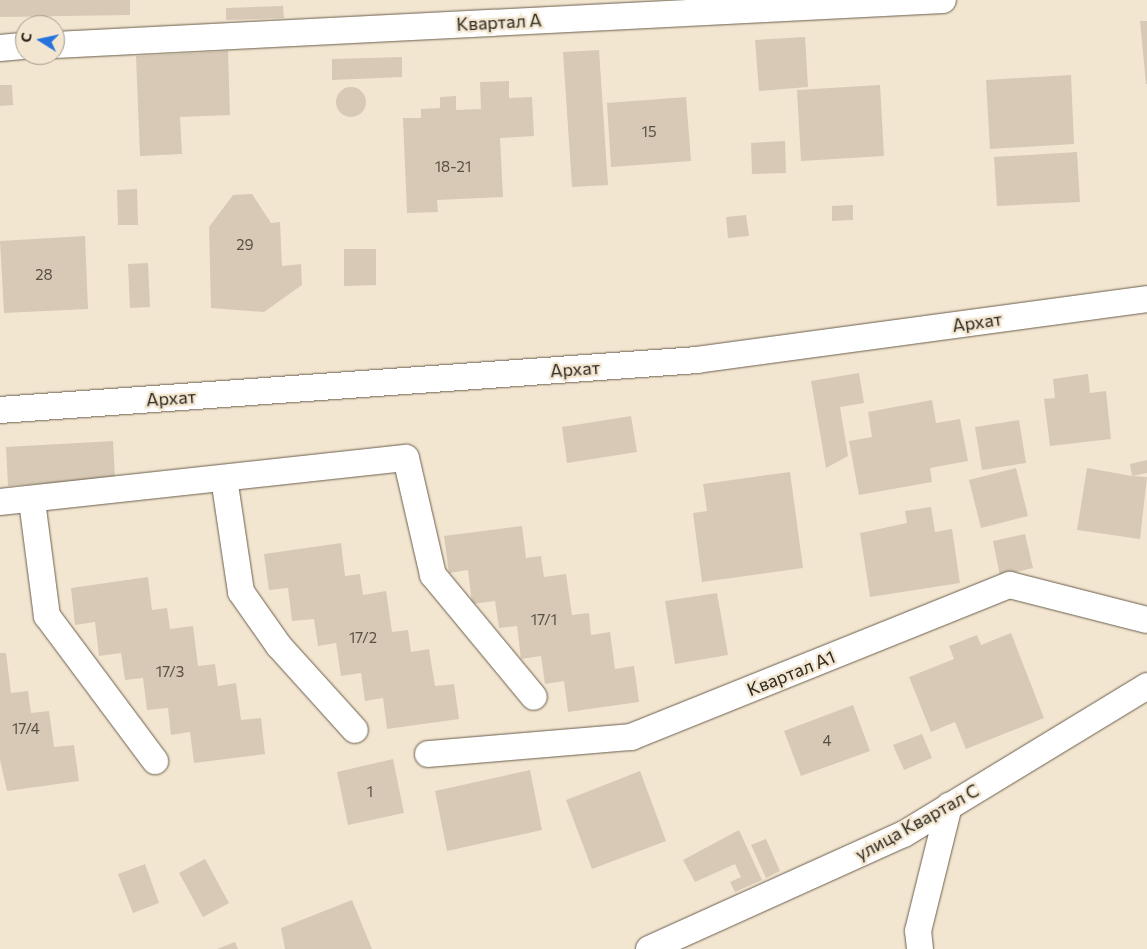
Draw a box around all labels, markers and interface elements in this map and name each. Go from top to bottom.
street label: Квартал А [456,9,542,35]
north arrow [15,15,65,65]
text: С [17,31,35,44]
house number: 15 [641,123,657,141]
house number: 18-21 [435,158,471,176]
house number: 29 [236,236,254,254]
house number: 28 [35,266,53,284]
street label: Архат [951,308,1003,336]
street label: Архат [549,356,601,382]
street label: Архат [145,385,197,411]
house number: 17/1 [531,611,557,629]
house number: 17/2 [349,629,377,647]
street label: Квартал А1 [744,646,838,700]
house number: 17/3 [156,663,184,681]
house number: 17/4 [12,720,40,738]
house number: 4 [823,732,831,750]
street label: улица Квартал С [851,779,983,865]
house number: 1 [367,783,373,801]

